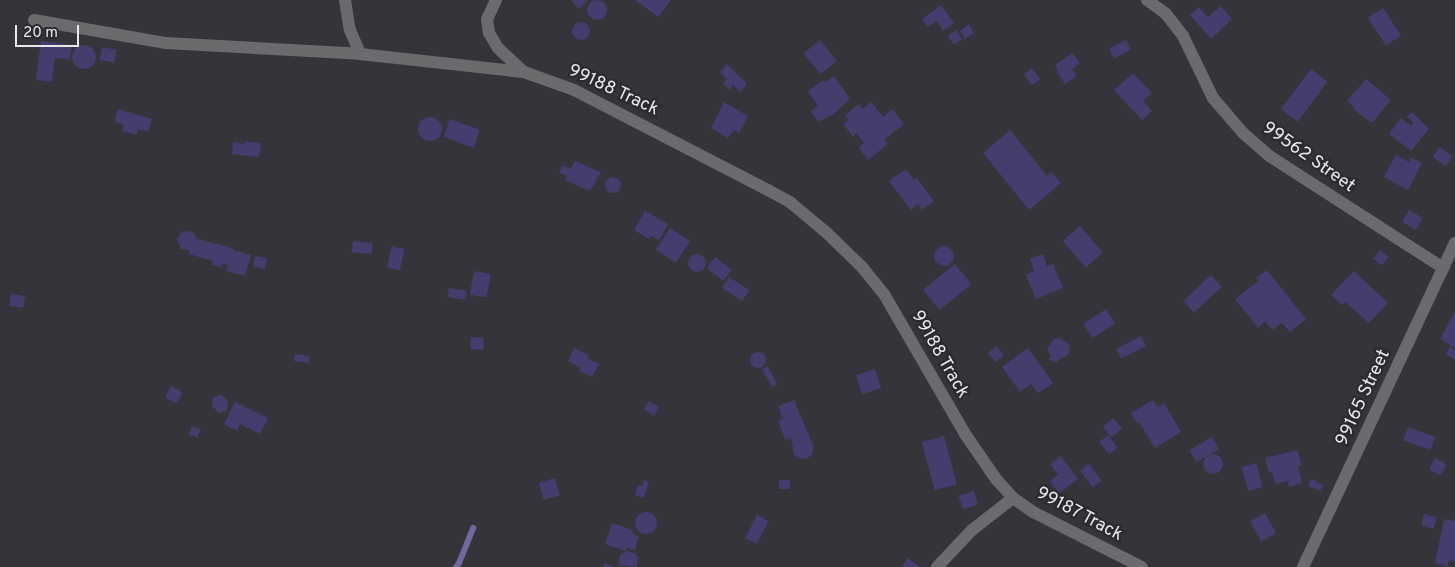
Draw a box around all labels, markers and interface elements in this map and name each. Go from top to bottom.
scale bar [18,15,81,47]
text: 20 m [23,24,58,43]
street label: 99188 Track [564,60,662,122]
street label: 99562 Street [1257,118,1359,198]
street label: 99188 Track [905,307,973,403]
street label: 99165 Street [1332,346,1396,450]
street label: 99187 Track [1031,483,1127,547]

